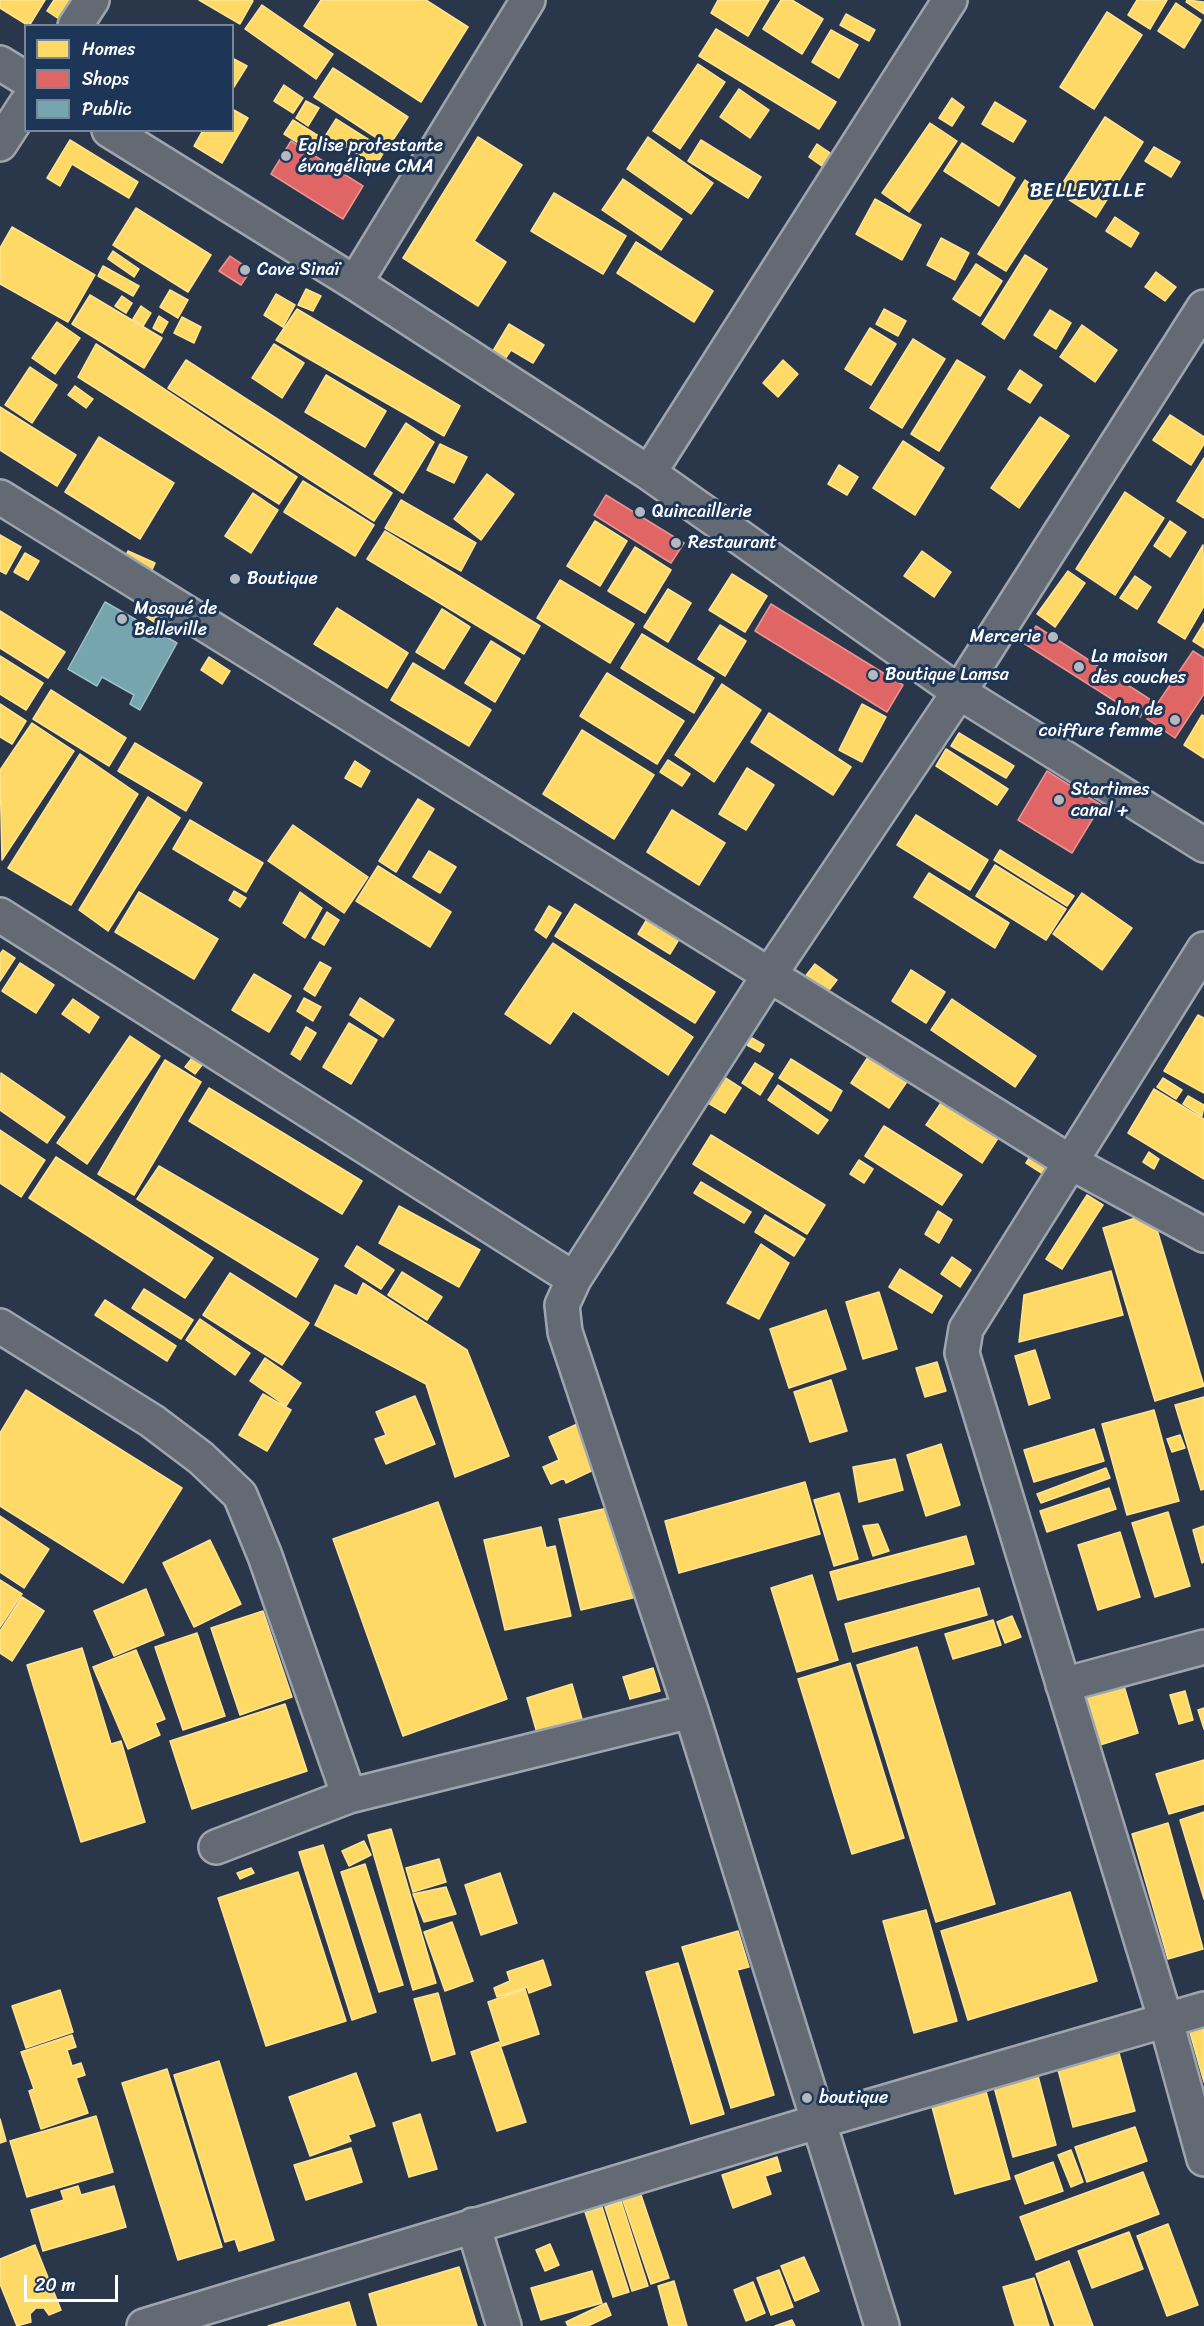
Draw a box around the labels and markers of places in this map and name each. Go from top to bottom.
place label: Eglise protestante évangélique CMA [298,135,443,178]
marker: Eglise protestante évangélique CMA [279,149,293,163]
place label: Cave Sinaï [257,259,340,281]
marker: Cave Sinaï [238,263,252,277]
place label: Quincaillerie [652,501,752,523]
marker: Quincaillerie [633,505,647,519]
place label: Restaurant [688,532,777,554]
marker: Restaurant [669,536,683,550]
place label: Boutique [247,568,318,590]
marker: Boutique [228,572,242,586]
place label: Mosqué de Belleville [134,598,217,640]
marker: Mosqué de Belleville [115,612,129,626]
place label: Mercerie [970,626,1041,648]
marker: Mercerie [1046,630,1060,644]
place label: La maison des couches [1091,646,1186,688]
marker: La maison des couches [1072,660,1086,674]
place label: Boutique Lamsa [885,664,1009,686]
marker: Boutique Lamsa [866,668,880,682]
place label: Salon de coiffure femme [1039,699,1163,742]
marker: Salon de coiffure femme [1168,713,1182,727]
place label: Startimes canal + [1071,779,1150,822]
marker: Startimes canal + [1052,793,1066,807]
place label: boutique [819,2087,888,2109]
marker: boutique [800,2091,814,2105]

